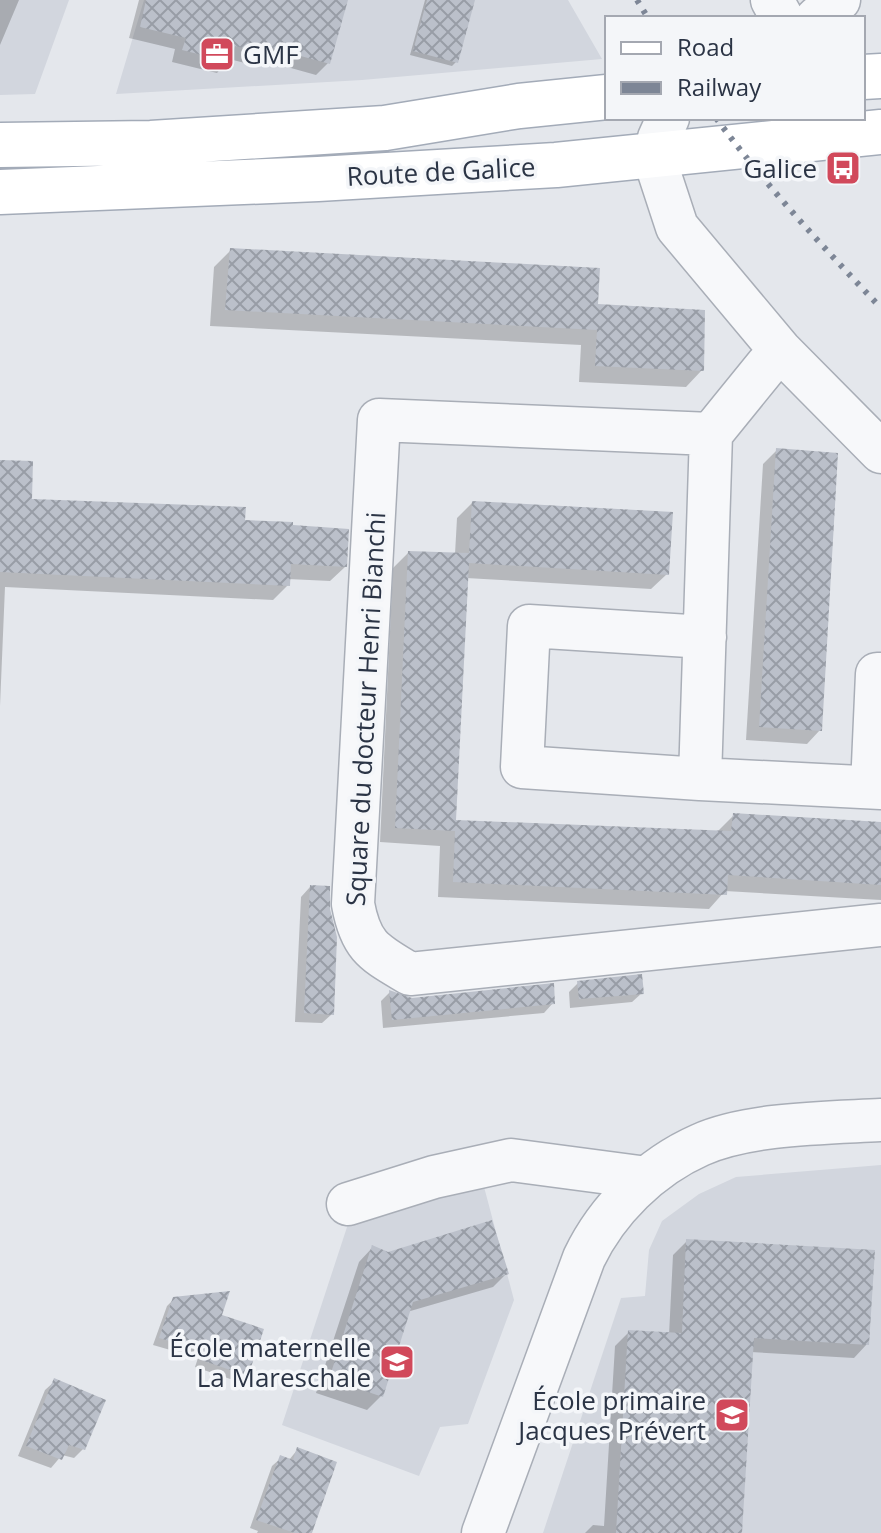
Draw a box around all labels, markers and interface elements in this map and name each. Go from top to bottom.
legend [605,16,865,120]
text: Road [677,30,734,63]
office icon: GMF [198,35,236,73]
place label: GMF [243,36,299,72]
text: Railway [677,70,762,103]
street label: Route de Galice [346,148,536,194]
bus stop icon: Galice [824,149,862,187]
place label: Galice [743,150,817,186]
street label: Square du docteur Henri Bianchi [337,511,393,907]
place label: École maternelle La Mareschale [169,1329,371,1395]
school or university icon: École maternelle La Mareschale [378,1343,416,1381]
place label: École primaire Jacques Prévert [515,1382,706,1448]
school or university icon: École primaire Jacques Prévert [713,1396,751,1434]

